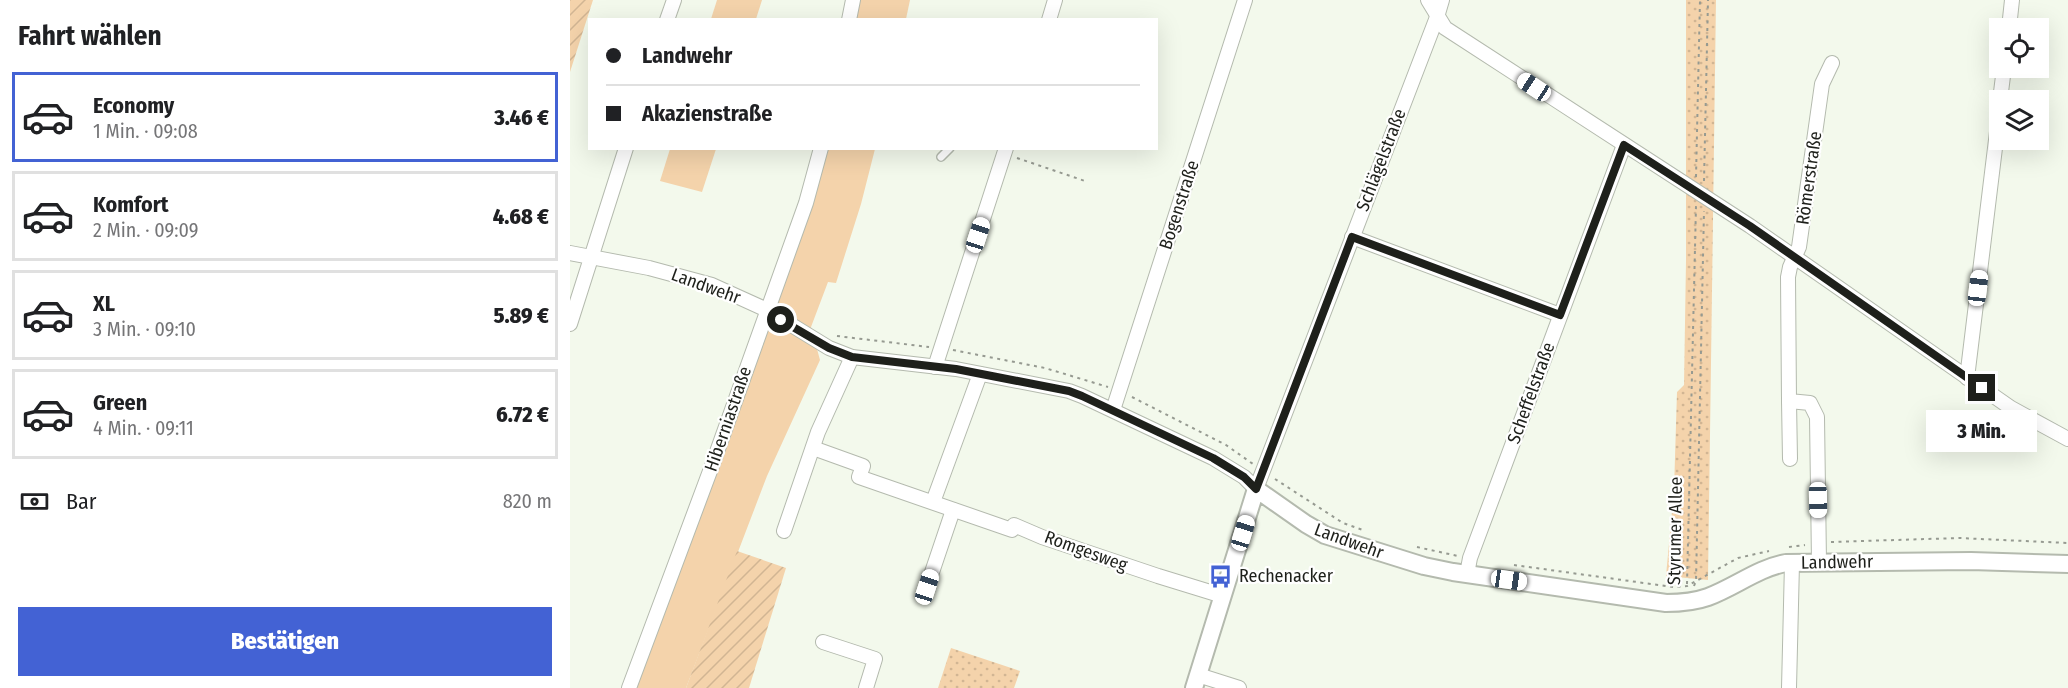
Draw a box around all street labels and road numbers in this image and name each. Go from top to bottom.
street label: Schlägelstraße [1351,106,1411,214]
street label: Römerstraße [1792,130,1826,226]
street label: Bogenstraße [1154,158,1204,252]
street label: Landwehr [668,263,744,309]
street label: Scheffelstraße [1503,339,1560,447]
street label: Hiberniastraße [700,364,756,474]
street label: Styrumer Allee [1663,477,1687,585]
street label: Landwehr [1311,518,1387,564]
street label: Romgesweg [1042,526,1131,576]
street label: Landwehr [1801,550,1874,574]

